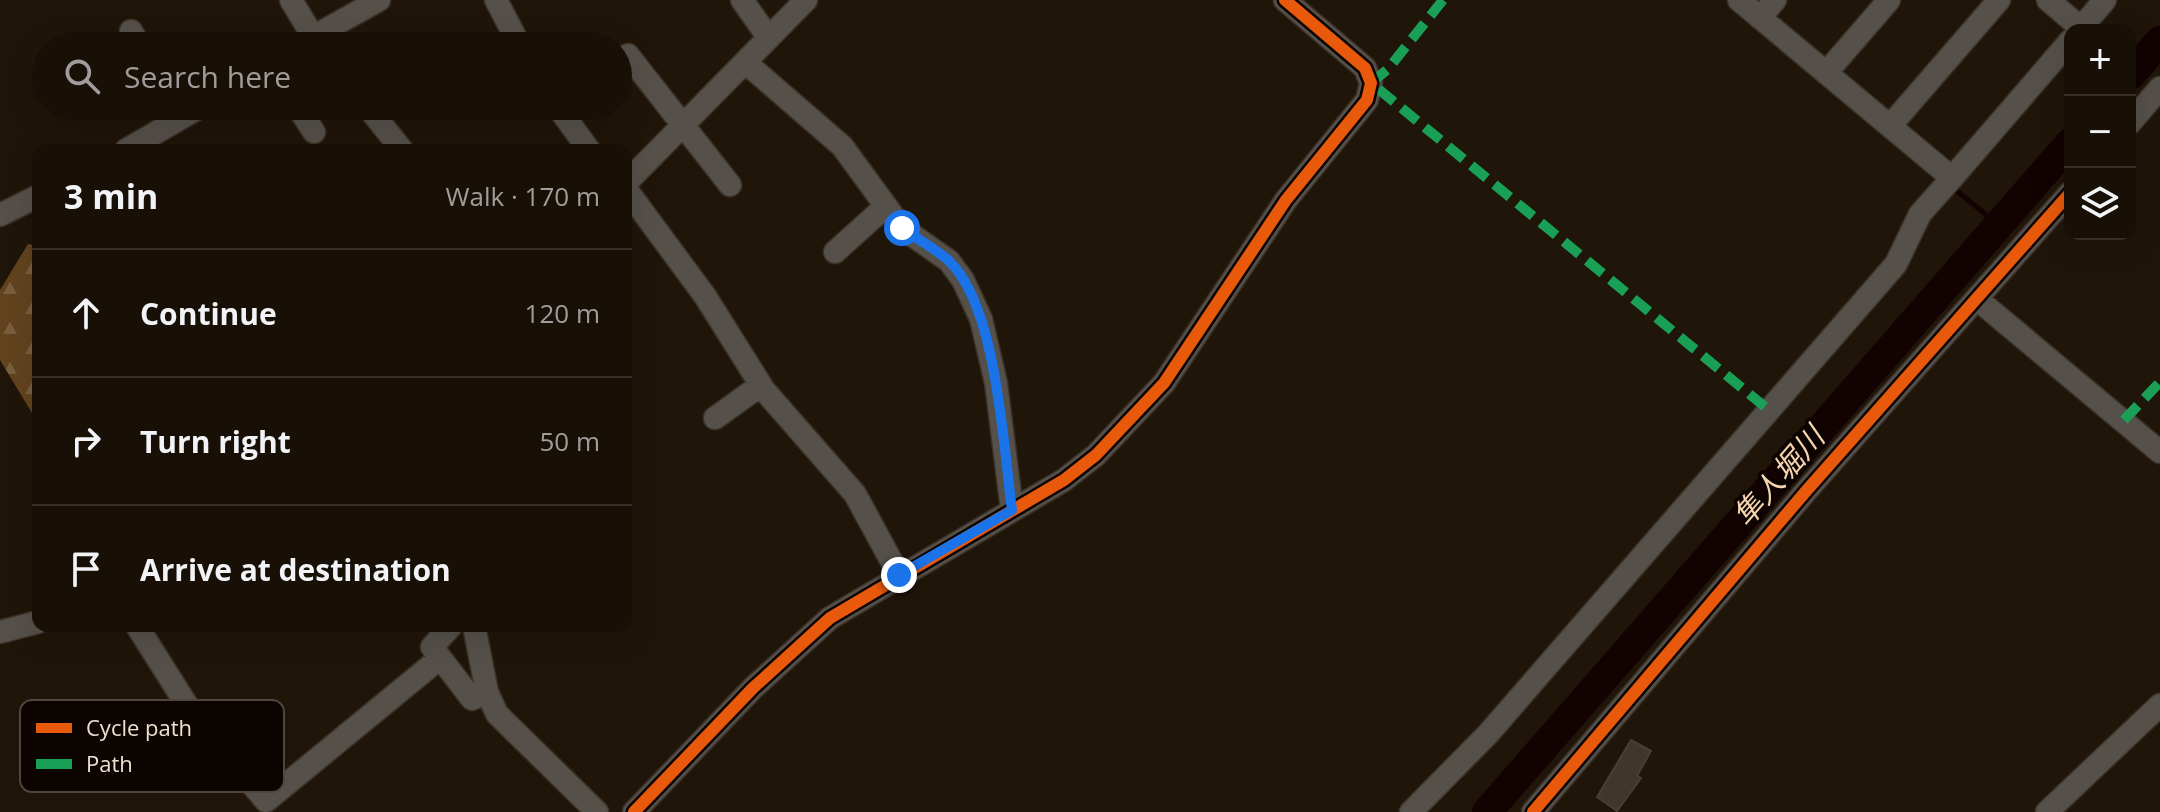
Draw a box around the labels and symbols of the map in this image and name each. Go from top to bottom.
route start [884,210,920,246]
water label: 隼人堀川 [1723,415,1835,535]
route end [881,557,917,593]
legend [20,700,284,792]
text: Cycle path [86,712,192,742]
text: Path [86,748,133,778]

